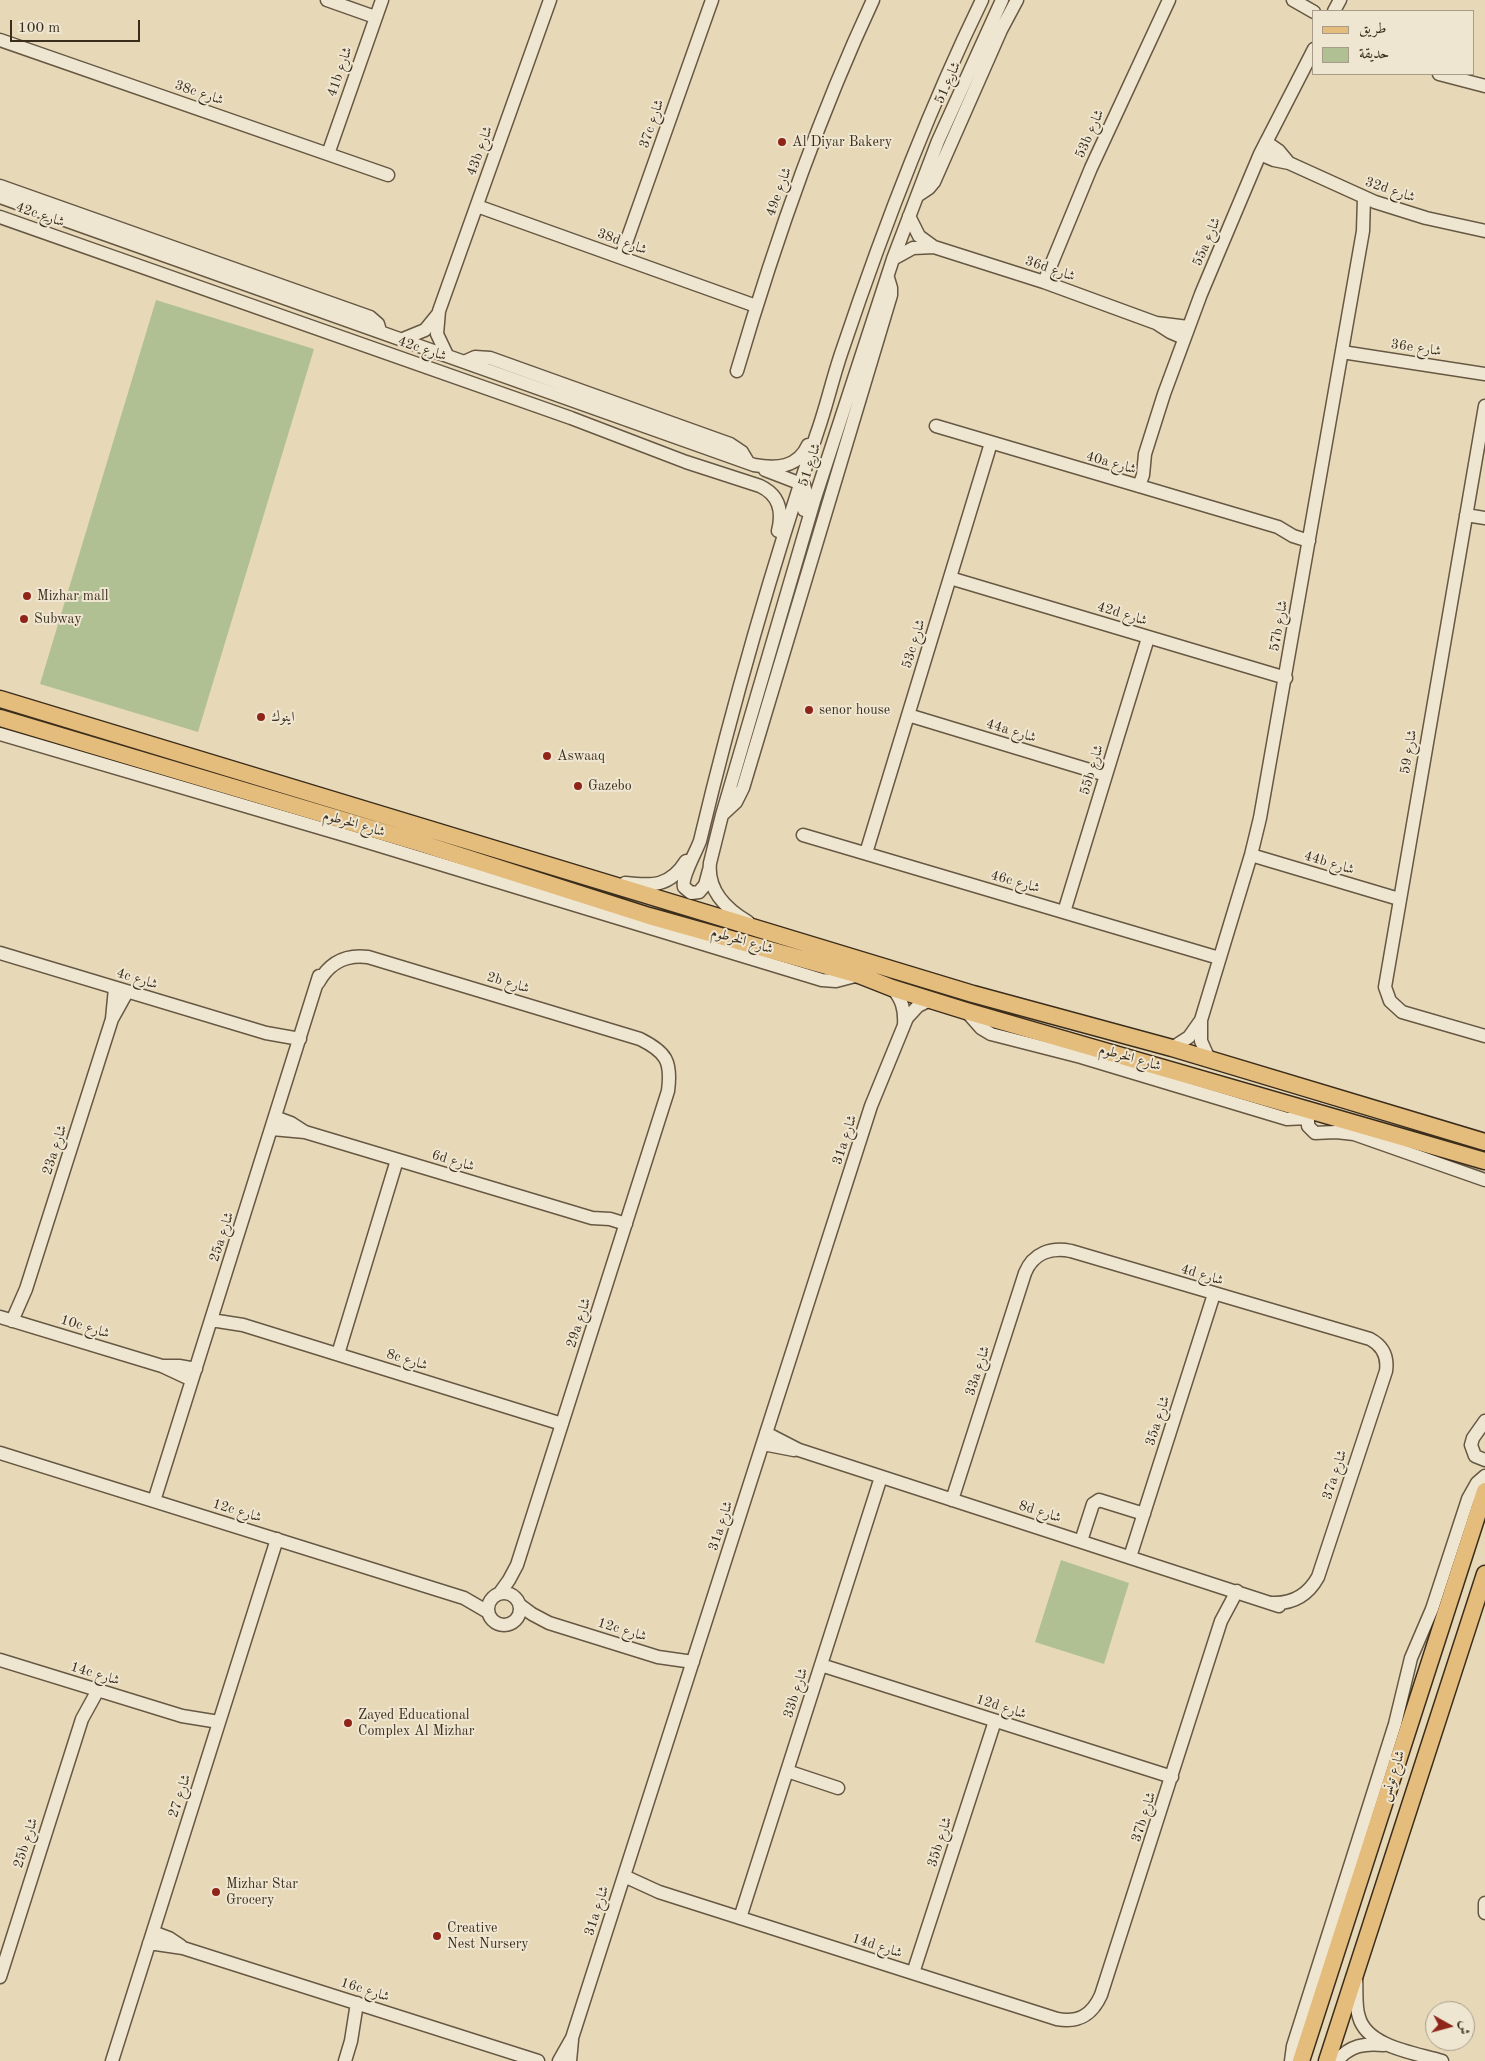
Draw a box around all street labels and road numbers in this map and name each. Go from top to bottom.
street label: 41b شارع [324,45,356,99]
street label: شارع 51 [931,59,965,107]
street label: 38c شارع [172,77,226,109]
street label: 37c شارع [636,97,668,151]
street label: 53b شارع [1072,107,1108,161]
street label: 43b شارع [463,124,497,178]
street label: 49e شارع [762,165,796,219]
street label: 32d شارع [1363,174,1417,206]
street label: 42c شارع [13,199,67,231]
street label: 55a شارع [1189,215,1225,269]
street label: 38d شارع [595,225,649,259]
street label: 36d شارع [1023,253,1077,285]
street label: 42c شارع [395,333,449,365]
street label: 36e شارع [1390,336,1442,360]
street label: شارع 51 [795,441,825,489]
street label: 40a شارع [1084,448,1138,478]
street label: 42d شارع [1095,598,1149,630]
street label: 57b شارع [1266,599,1292,653]
street label: 53c شارع [899,617,929,671]
street label: 44a شارع [984,715,1038,747]
street label: شارع 59 [1397,729,1421,775]
street label: 55b شارع [1076,743,1108,797]
street label: شارع الخرطوم [321,807,387,841]
street label: 44b شارع [1302,847,1356,879]
street label: 46c شارع [988,867,1042,897]
street label: شارع الخرطوم [709,924,775,958]
street label: 4c شارع [114,965,160,993]
street label: 2b شارع [485,969,531,997]
street label: شارع الخرطوم [1097,1041,1163,1075]
street label: 31a شارع [829,1113,861,1167]
street label: 23a شارع [39,1123,71,1177]
street label: 6d شارع [430,1147,476,1175]
street label: 25a شارع [206,1210,238,1264]
street label: 4d شارع [1179,1261,1225,1289]
street label: 29a شارع [563,1296,595,1350]
street label: 10c شارع [58,1312,112,1342]
street label: 33a شارع [962,1344,994,1398]
street label: 8c شارع [384,1346,430,1374]
street label: 35a شارع [1142,1394,1174,1448]
street label: 37a شارع [1319,1448,1351,1502]
street label: 12c شارع [210,1496,264,1526]
street label: 8d شارع [1017,1497,1063,1527]
street label: 31a شارع [705,1499,737,1553]
street label: 12c شارع [595,1615,649,1645]
street label: 14c شارع [68,1659,122,1689]
street label: 33b شارع [780,1666,812,1720]
street label: 12d شارع [974,1691,1028,1723]
street label: شارع تونس [1377,1749,1409,1803]
street label: شارع 27 [165,1772,195,1820]
street label: 37b شارع [1128,1790,1160,1844]
street label: 35b شارع [924,1815,956,1869]
street label: 25b شارع [10,1816,42,1870]
street label: 31a شارع [581,1884,613,1938]
street label: 14d شارع [850,1930,904,1962]
street label: 16c شارع [338,1974,392,2006]

